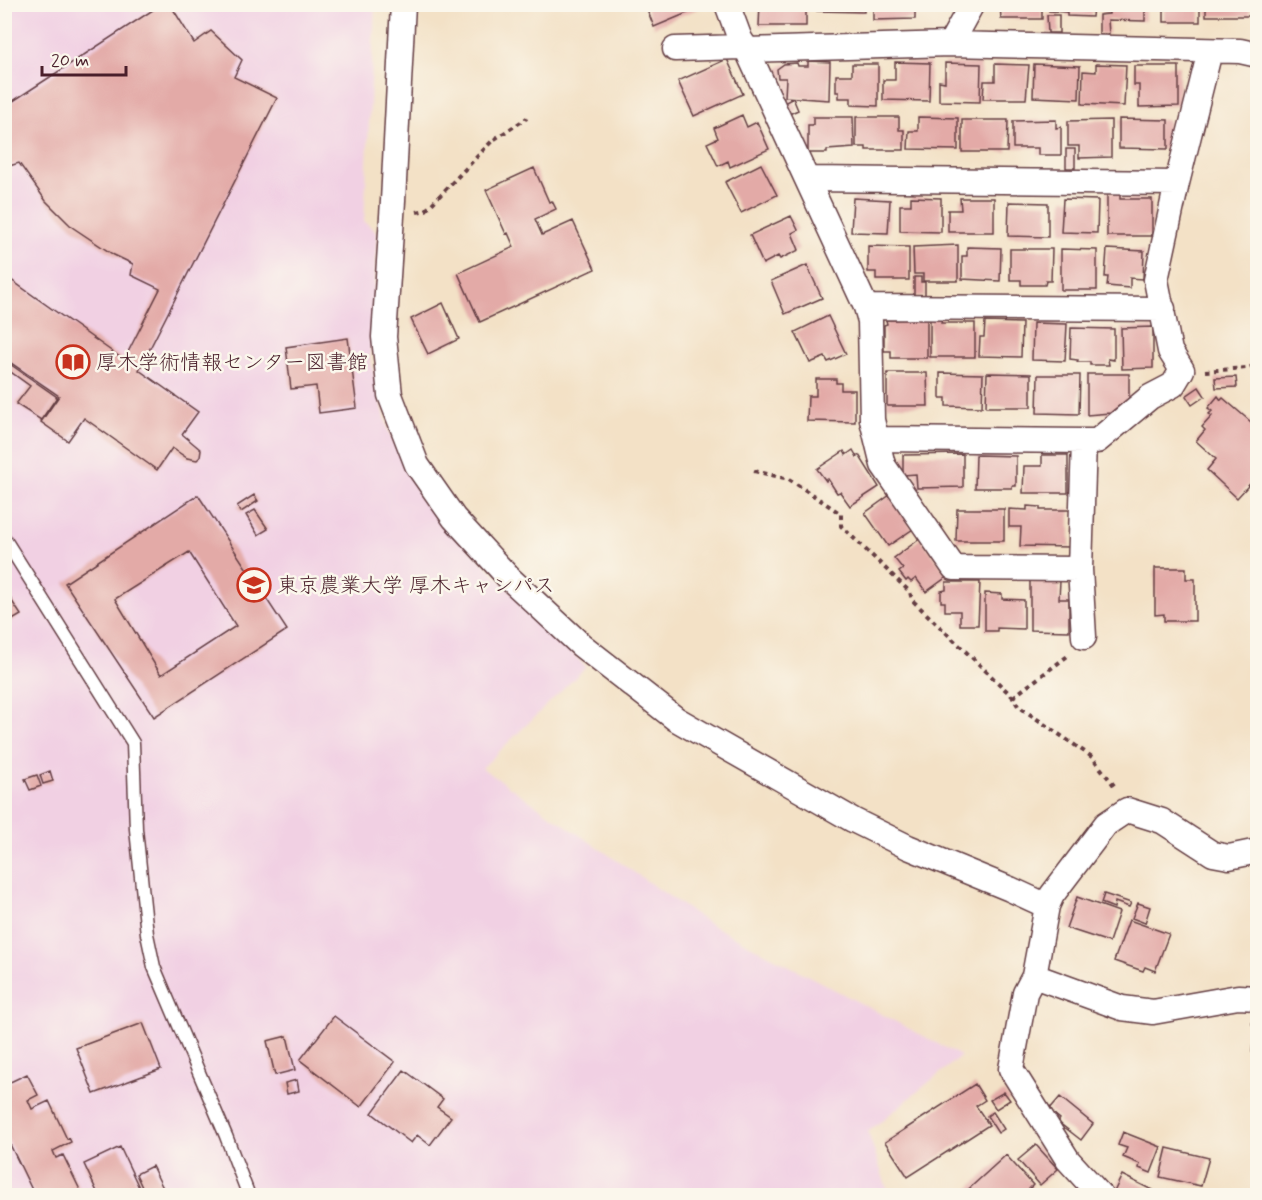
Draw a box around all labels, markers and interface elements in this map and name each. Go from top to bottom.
scale bar [42,39,126,77]
text: 20 m [51,49,89,73]
library icon: 厚木学術情報センター図書館 [55,344,91,380]
place label: 厚木学術情報センター図書館 [96,349,368,377]
school or university icon: 東京農業大学 厚木キャンパス [236,567,272,603]
place label: 東京農業大学 厚木キャンパス [277,572,555,600]

